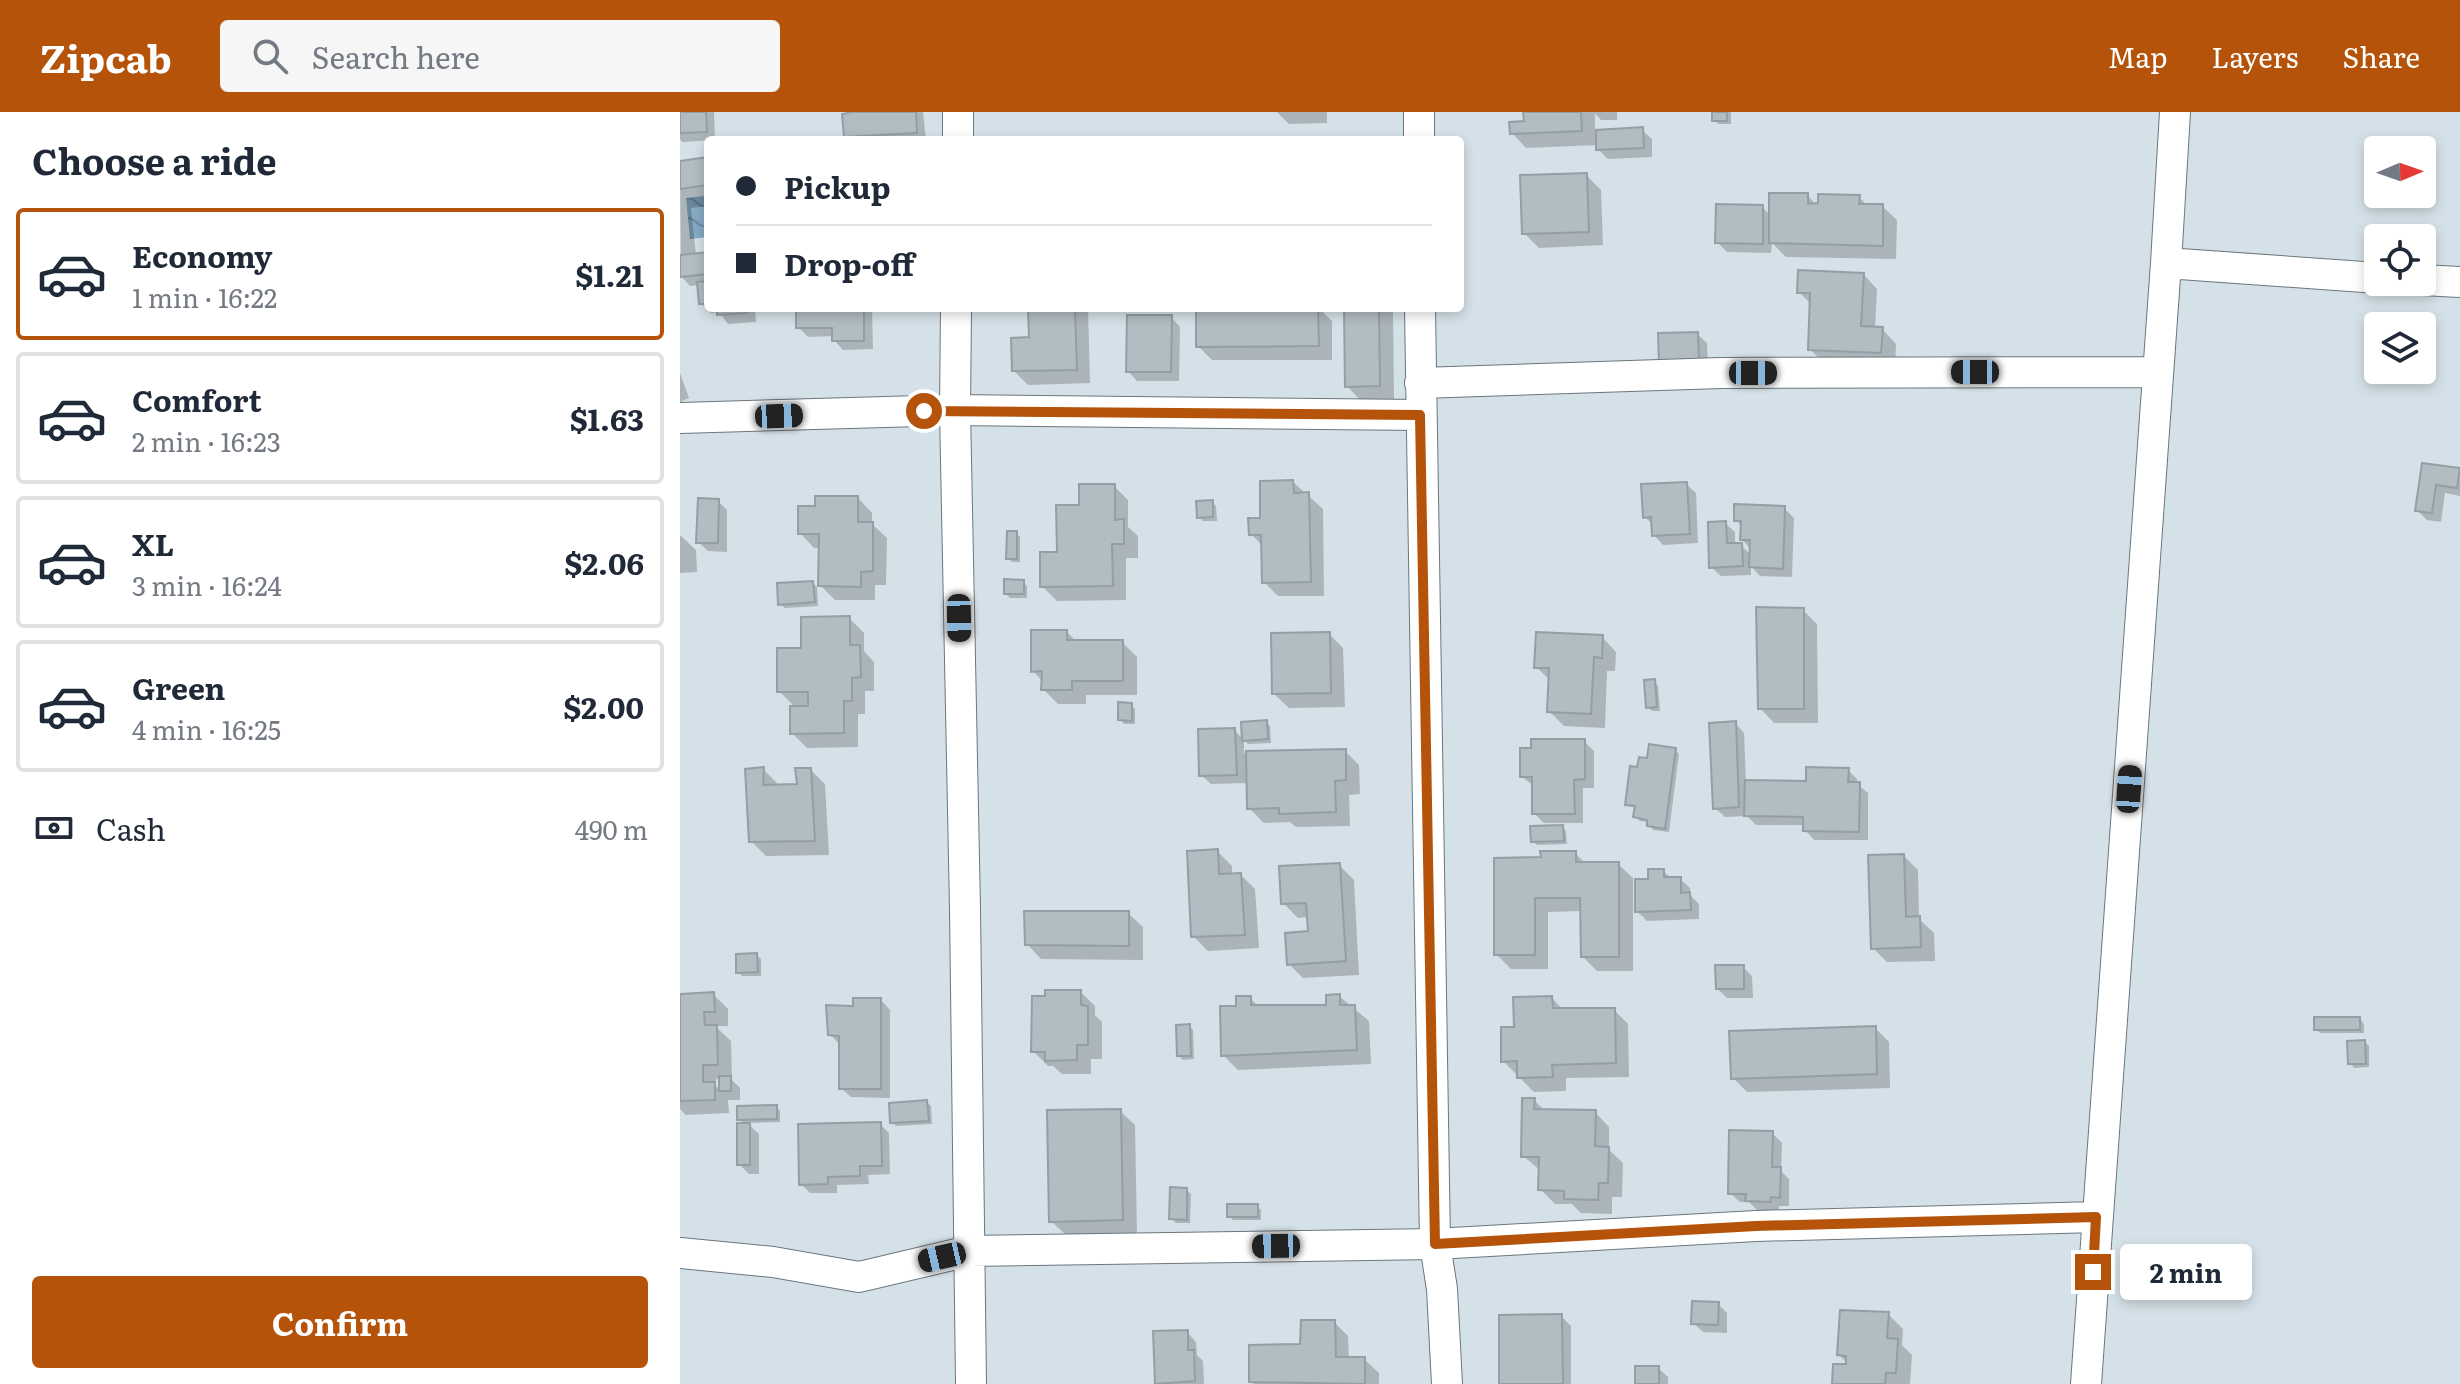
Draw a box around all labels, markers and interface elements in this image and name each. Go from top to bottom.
search box [220,20,780,92]
text: Zipcab [40,28,172,85]
icon: search [248,34,292,78]
text: Search here [312,34,480,78]
text: Map [2108,35,2167,77]
text: Layers [2211,35,2298,77]
text: Share [2342,35,2420,77]
text: Choose a ride [32,133,277,186]
north arrow [2364,136,2436,208]
map controls [2364,136,2436,384]
text: Pickup [784,164,891,208]
button: locate [2364,224,2436,296]
text: Economy [132,233,272,277]
icon: car [36,238,108,310]
text: Drop-off [784,241,914,285]
text: $1.21 [575,252,644,296]
text: 1 min · 16:22 [132,277,277,316]
button: layers [2364,312,2436,384]
car [1951,360,1999,384]
car [1729,361,1777,385]
text: Comfort [132,377,262,421]
icon: car [36,382,108,454]
route start [906,393,942,429]
text: $1.63 [570,396,644,440]
car [755,403,803,429]
text: 2 min · 16:23 [132,421,281,460]
text: XL [132,521,174,565]
icon: car [36,526,108,598]
text: $2.06 [564,540,644,584]
text: 3 min · 16:24 [132,565,282,604]
car [947,594,971,642]
text: Green [132,665,225,709]
icon: car [36,670,108,742]
text: $2.00 [563,684,644,728]
text: 4 min · 16:25 [132,709,281,748]
car [2115,764,2143,814]
icon: cash [32,806,76,850]
text: Cash [96,806,166,850]
text: 490 m [575,809,648,848]
car [1252,1234,1300,1258]
car [916,1240,968,1274]
callout: 2 min [2121,1244,2253,1300]
text: 2 min [2150,1252,2222,1291]
route end [2075,1254,2111,1290]
button: Confirm [32,1276,648,1368]

